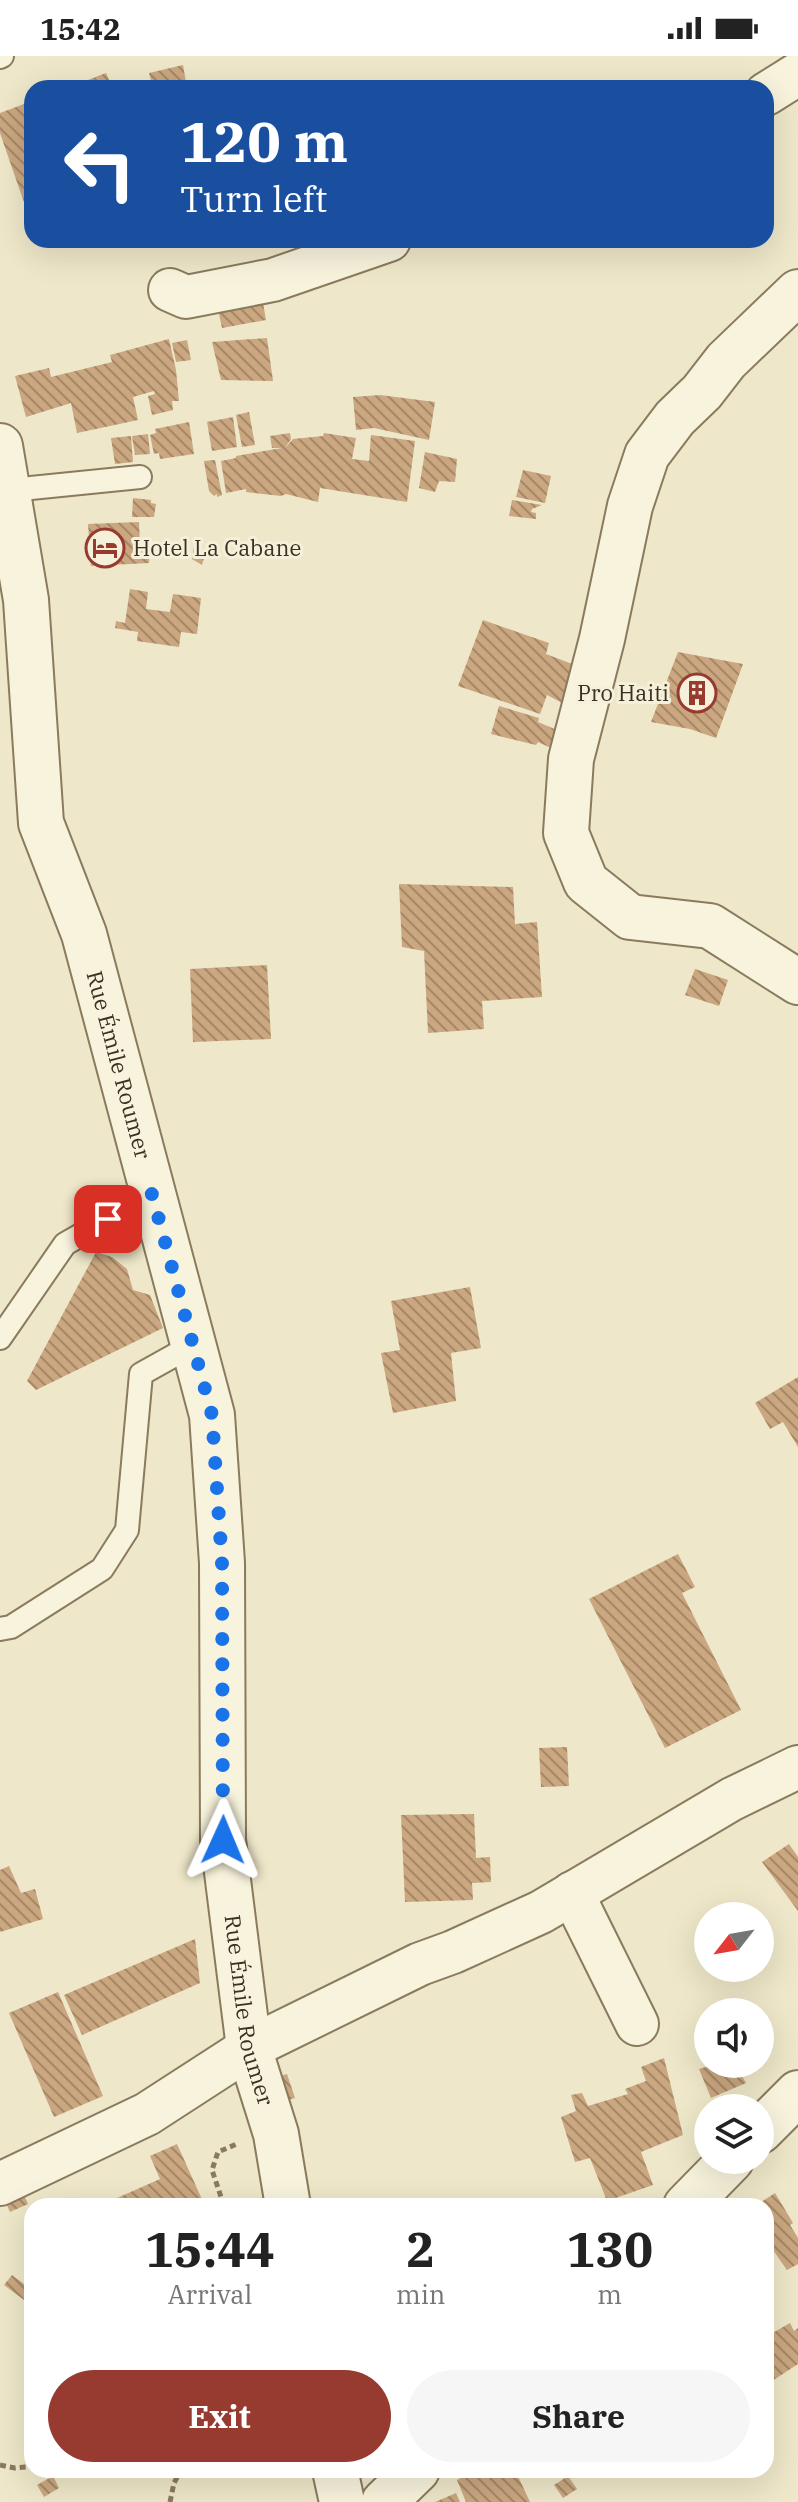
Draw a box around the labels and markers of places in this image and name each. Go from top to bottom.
hotel icon: Hotel La Cabane [84,527,126,569]
place label: Hotel La Cabane [133,533,301,562]
building icon: Pro Haiti [676,672,718,714]
place label: Pro Haiti [577,678,669,707]
pin [74,1185,142,1253]

